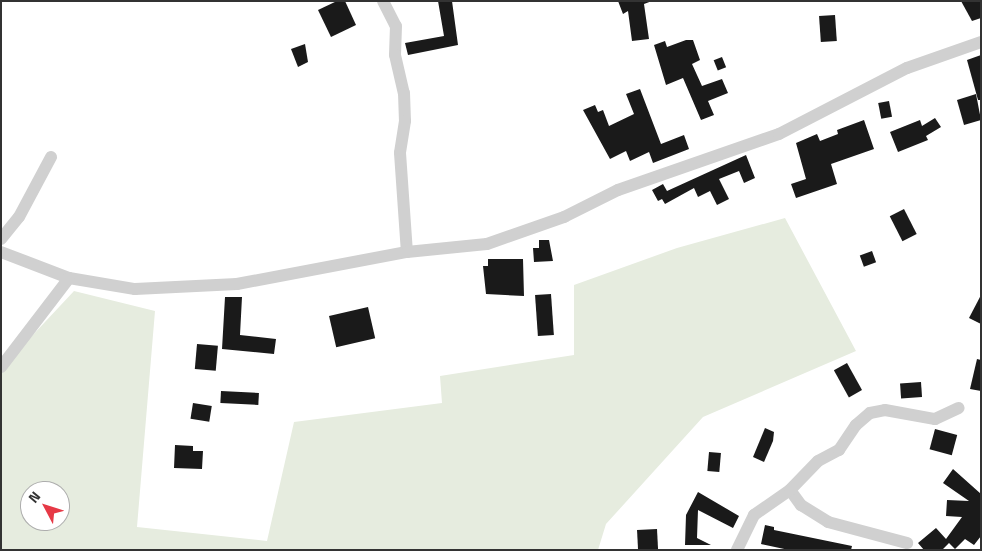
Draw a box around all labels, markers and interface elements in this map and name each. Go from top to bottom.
north arrow [20,481,70,531]
text: N [23,486,45,507]

